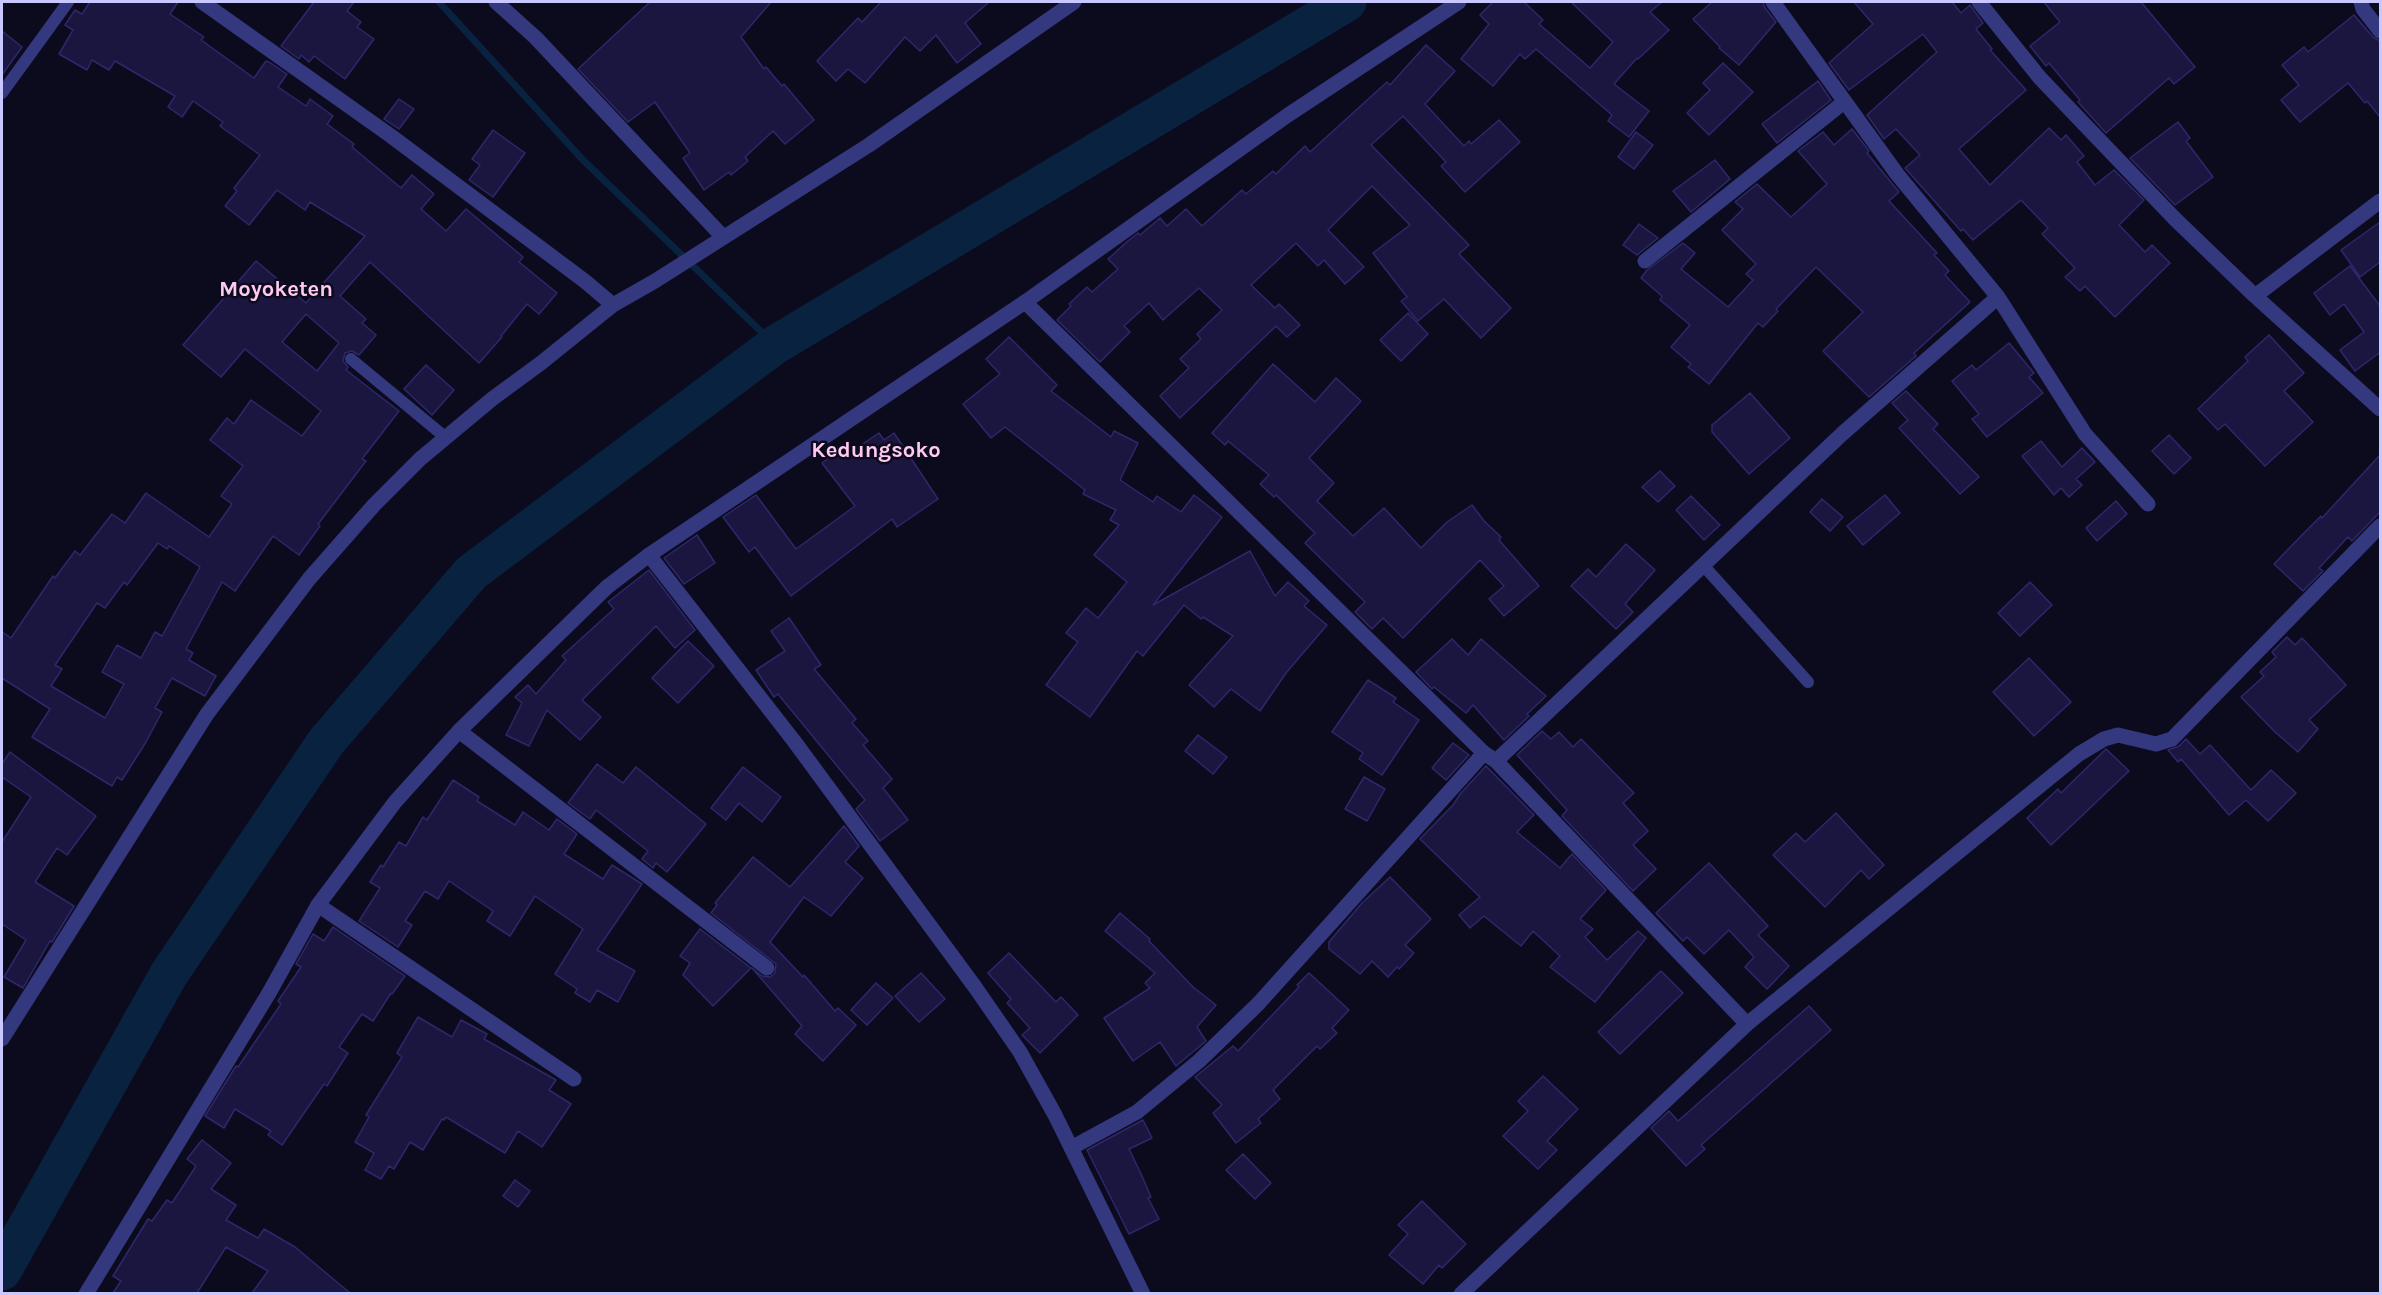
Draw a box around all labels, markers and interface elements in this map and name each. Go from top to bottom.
district label: Moyoketen [219,277,333,303]
district label: Kedungsoko [811,438,941,464]

